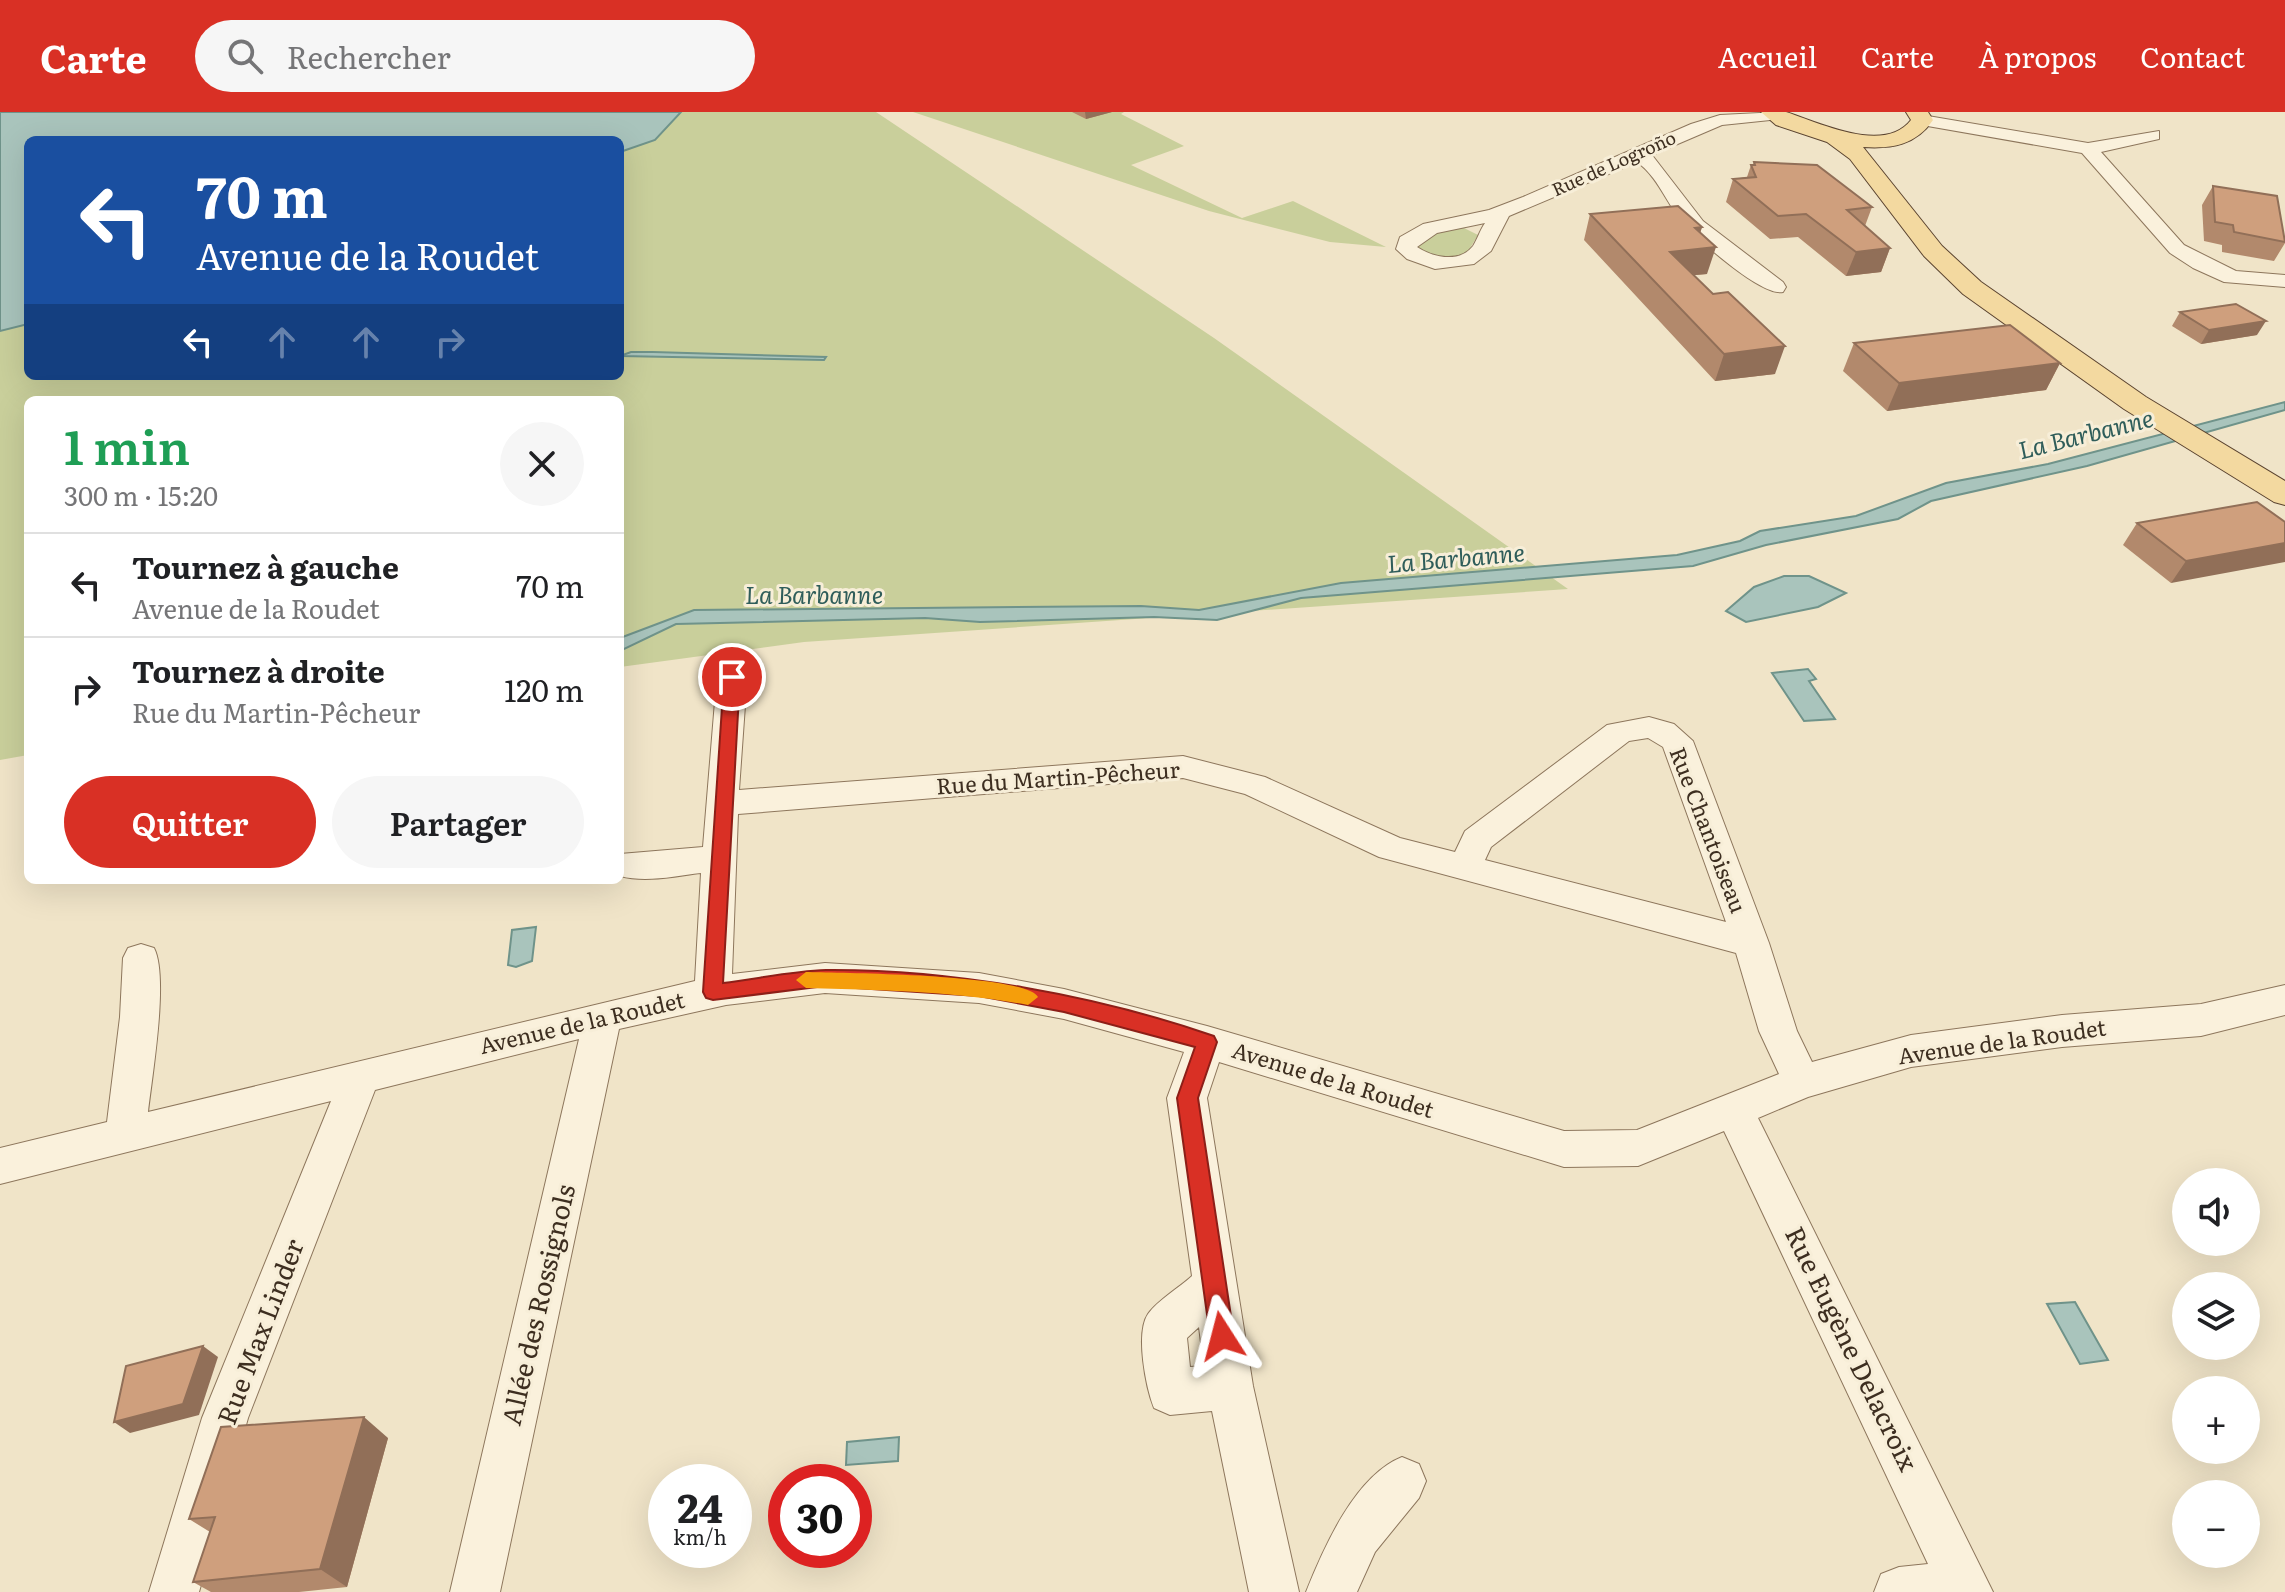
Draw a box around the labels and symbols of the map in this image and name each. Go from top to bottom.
street label: Rue de Logroño [1547,123,1680,202]
water label: La Barbanne [2014,399,2157,466]
water label: La Barbanne [1385,533,1526,580]
water label: La Barbanne [745,576,883,611]
pin [698,643,766,711]
street label: Rue Chantoiseau [1663,742,1756,917]
street label: Rue du Martin-Pêcheur [935,751,1181,801]
street label: Avenue de la Roudet [476,982,688,1061]
street label: Avenue de la Roudet [1896,1010,2108,1071]
street label: Avenue de la Roudet [1228,1032,1439,1125]
street label: Allée des Rossignols [490,1180,583,1429]
street label: Rue Eugène Delacroix [1777,1219,1930,1477]
street label: Rue Max Linder [205,1232,312,1430]
position arrow [1180,1294,1264,1378]
speed limit sign: 30 [768,1464,872,1568]

